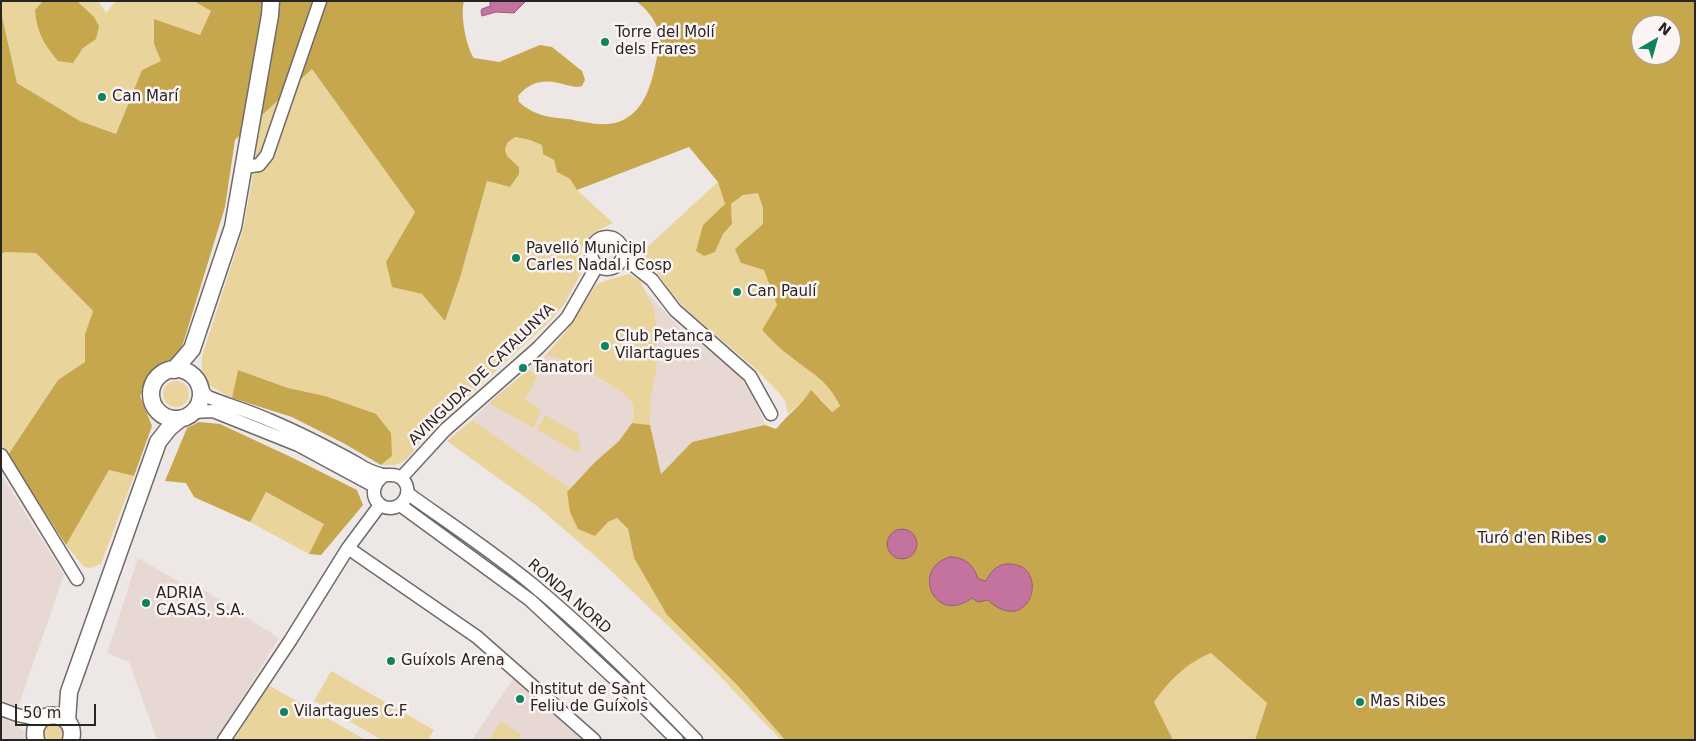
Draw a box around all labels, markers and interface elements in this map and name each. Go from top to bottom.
north arrow [1631,15,1681,65]
text: N [1655,19,1674,39]
place label: Torre del Molí dels Frares [615,24,715,59]
marker: Torre del Molí dels Frares [599,36,611,48]
place label: Can Marí [112,88,178,106]
marker: Can Marí [96,91,108,103]
place label: Pavelló Municipl Carles Nadal i Cosp [526,240,672,275]
marker: Pavelló Municipl Carles Nadal i Cosp [510,252,522,264]
place label: Can Paulí [747,283,816,301]
marker: Can Paulí [731,286,743,298]
street label: AVINGUDA DE CATALUNYA [405,301,559,449]
place label: Club Petanca Vilartagues [615,328,713,363]
marker: Club Petanca Vilartagues [599,340,611,352]
place label: Tanatori [533,359,593,377]
marker: Tanatori [517,362,529,374]
place label: Turó d'en Ribes [1478,530,1592,548]
marker: Turó d'en Ribes [1596,533,1608,545]
street label: RONDA NORD [524,556,614,638]
place label: ADRIA CASAS, S.A. [156,585,245,620]
marker: ADRIA CASAS, S.A. [140,597,152,609]
place label: Guíxols Arena [401,652,505,670]
marker: Guíxols Arena [385,655,397,667]
place label: Institut de Sant Feliu de Guíxols [530,681,648,716]
marker: Institut de Sant Feliu de Guíxols [514,693,526,705]
place label: Mas Ribes [1370,693,1446,711]
scale bar [18,694,99,726]
marker: Mas Ribes [1354,696,1366,708]
place label: Vilartagues C.F [294,703,407,721]
text: 50 m [23,704,61,722]
marker: Vilartagues C.F [278,706,290,718]

